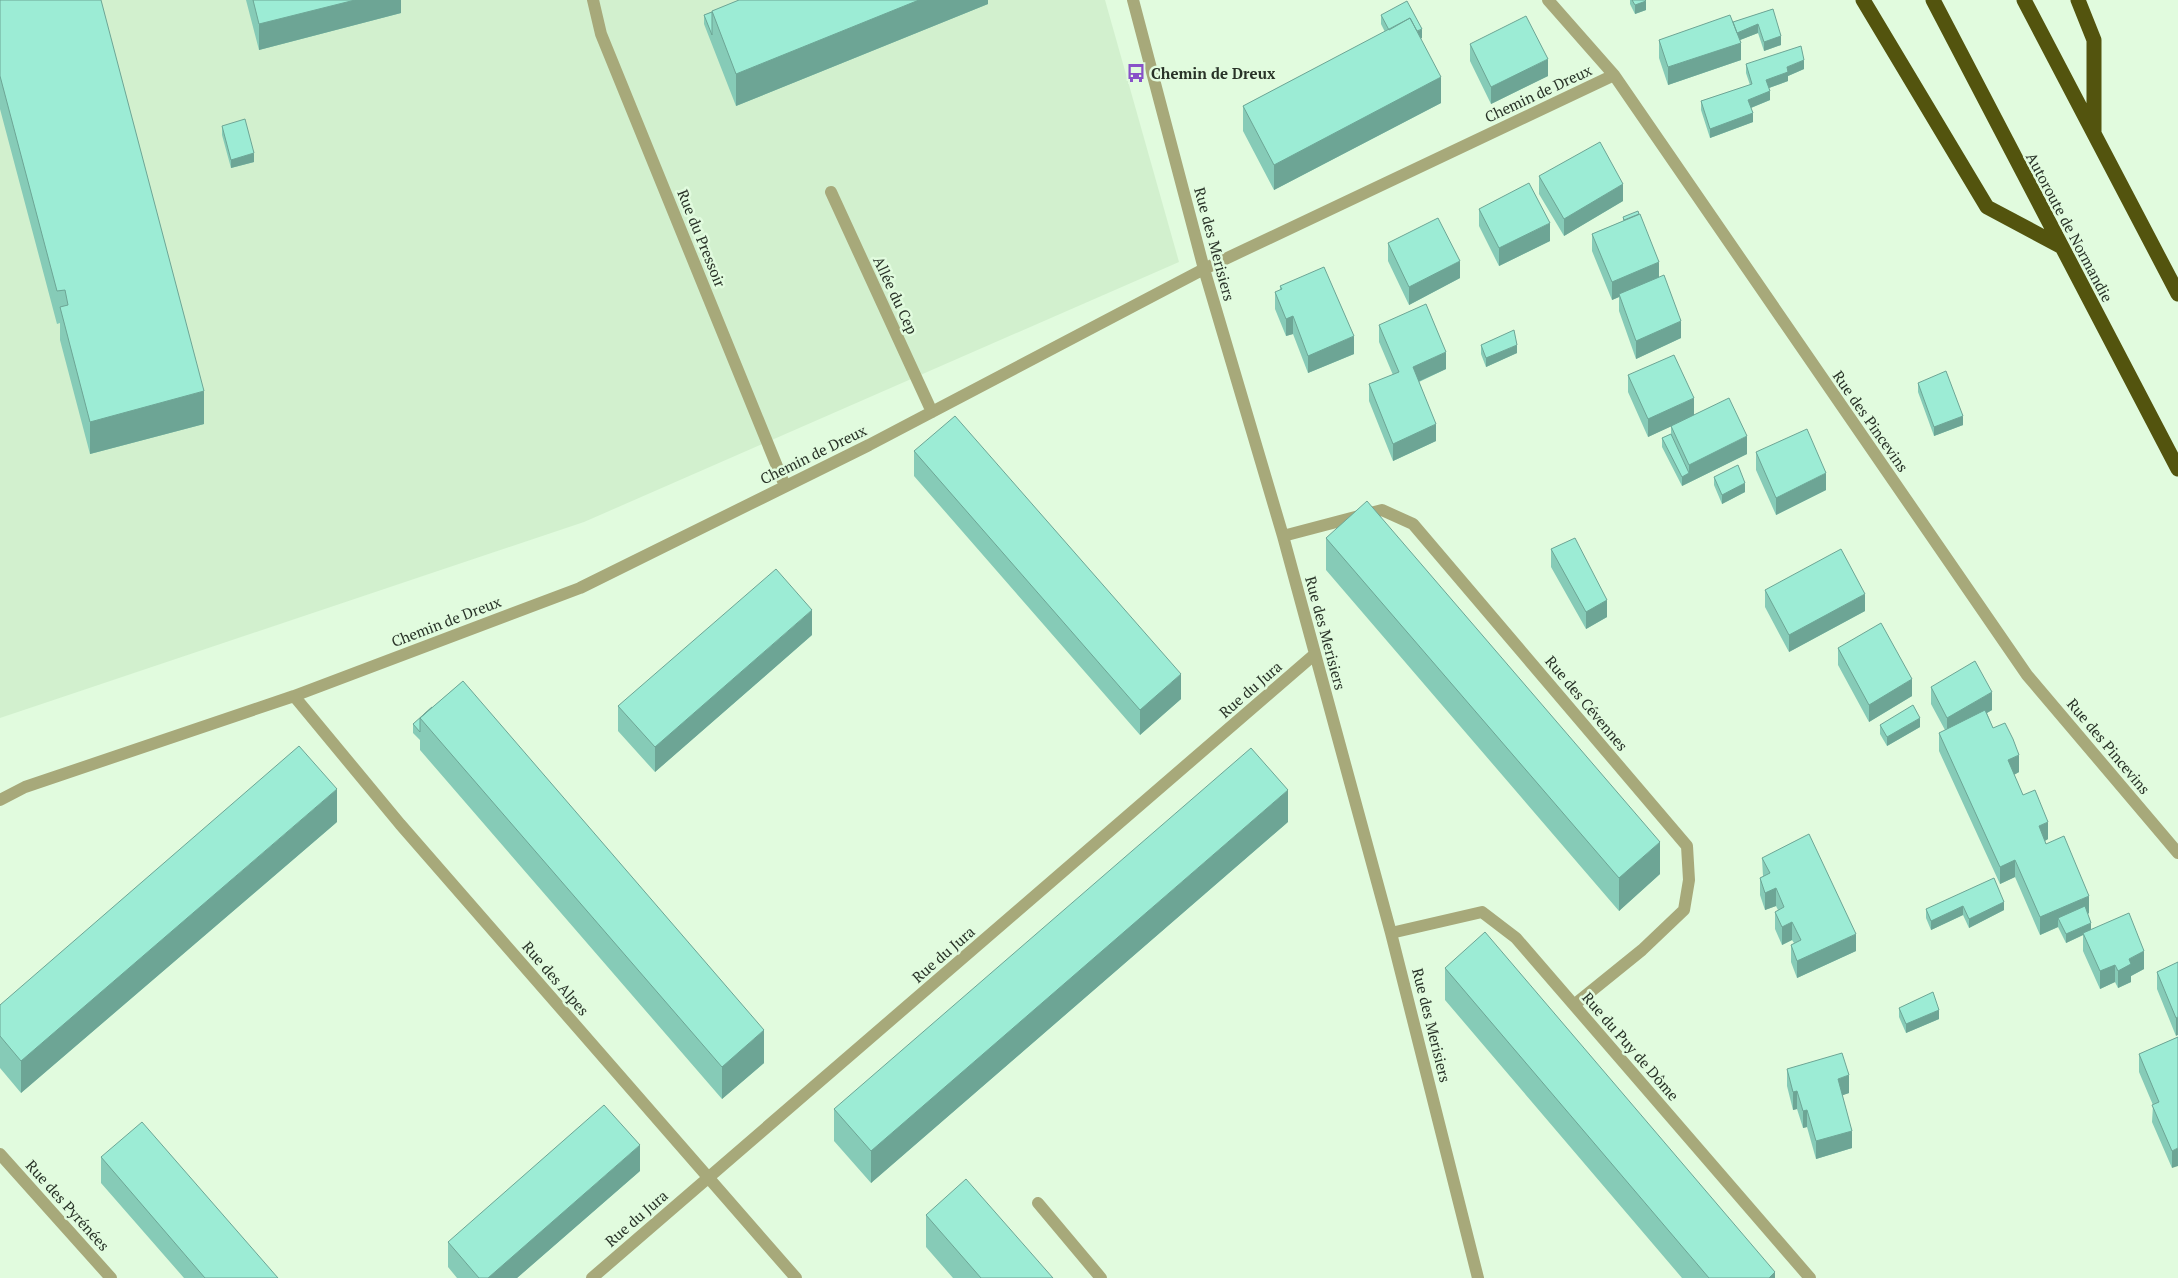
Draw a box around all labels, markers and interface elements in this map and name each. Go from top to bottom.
street label: Chemin de Dreux [1481,59,1595,127]
bus stop icon: Chemin de Dreux [1125,62,1147,84]
place label: Chemin de Dreux [1151,63,1276,83]
street label: Autoroute de Normandie [2022,149,2118,305]
street label: Rue des Merisiers [1190,185,1240,303]
street label: Rue du Pressoir [673,186,731,290]
street label: Allée du Cep [869,253,923,337]
street label: Rue des Pincevins [1829,366,1913,476]
street label: Chemin de Dreux [757,420,870,488]
street label: Rue des Merisiers [1301,574,1351,692]
street label: Chemin de Dreux [388,591,504,651]
street label: Rue des Cévennes [1541,651,1633,755]
street label: Rue du Jura [1214,656,1286,722]
street label: Rue des Pincevins [2063,694,2155,798]
street label: Rue du Jura [907,921,979,987]
street label: Rue des Alpes [518,937,594,1019]
street label: Rue des Merisiers [1408,966,1456,1084]
street label: Rue du Puy de Dôme [1578,988,1684,1104]
street label: Rue des Pyrénées [22,1155,114,1255]
street label: Rue du Jura [600,1185,672,1251]

